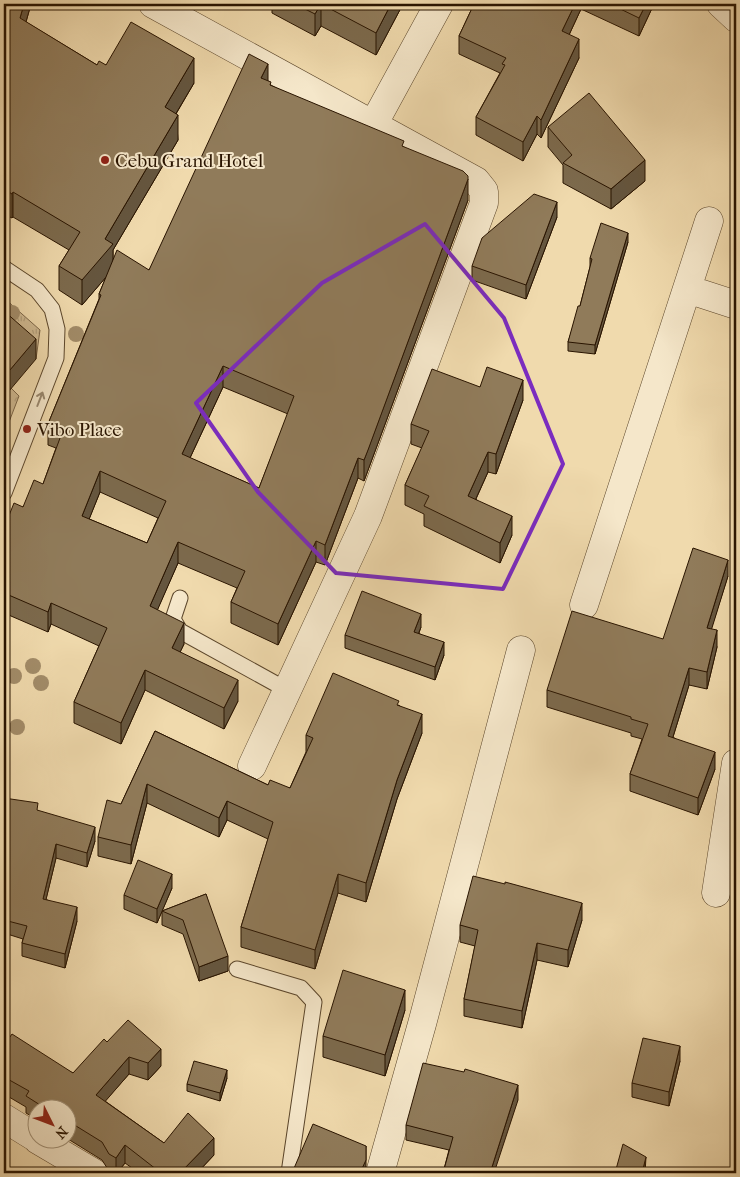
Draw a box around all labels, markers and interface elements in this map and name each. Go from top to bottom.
place label: Cebu Grand Hotel [115,150,263,172]
marker: Cebu Grand Hotel [99,154,111,166]
one-way arrow [36,392,45,407]
place label: Vibo Place [36,419,122,441]
marker: Vibo Place [21,423,33,435]
north arrow [28,1100,78,1150]
text: N [51,1123,71,1142]

